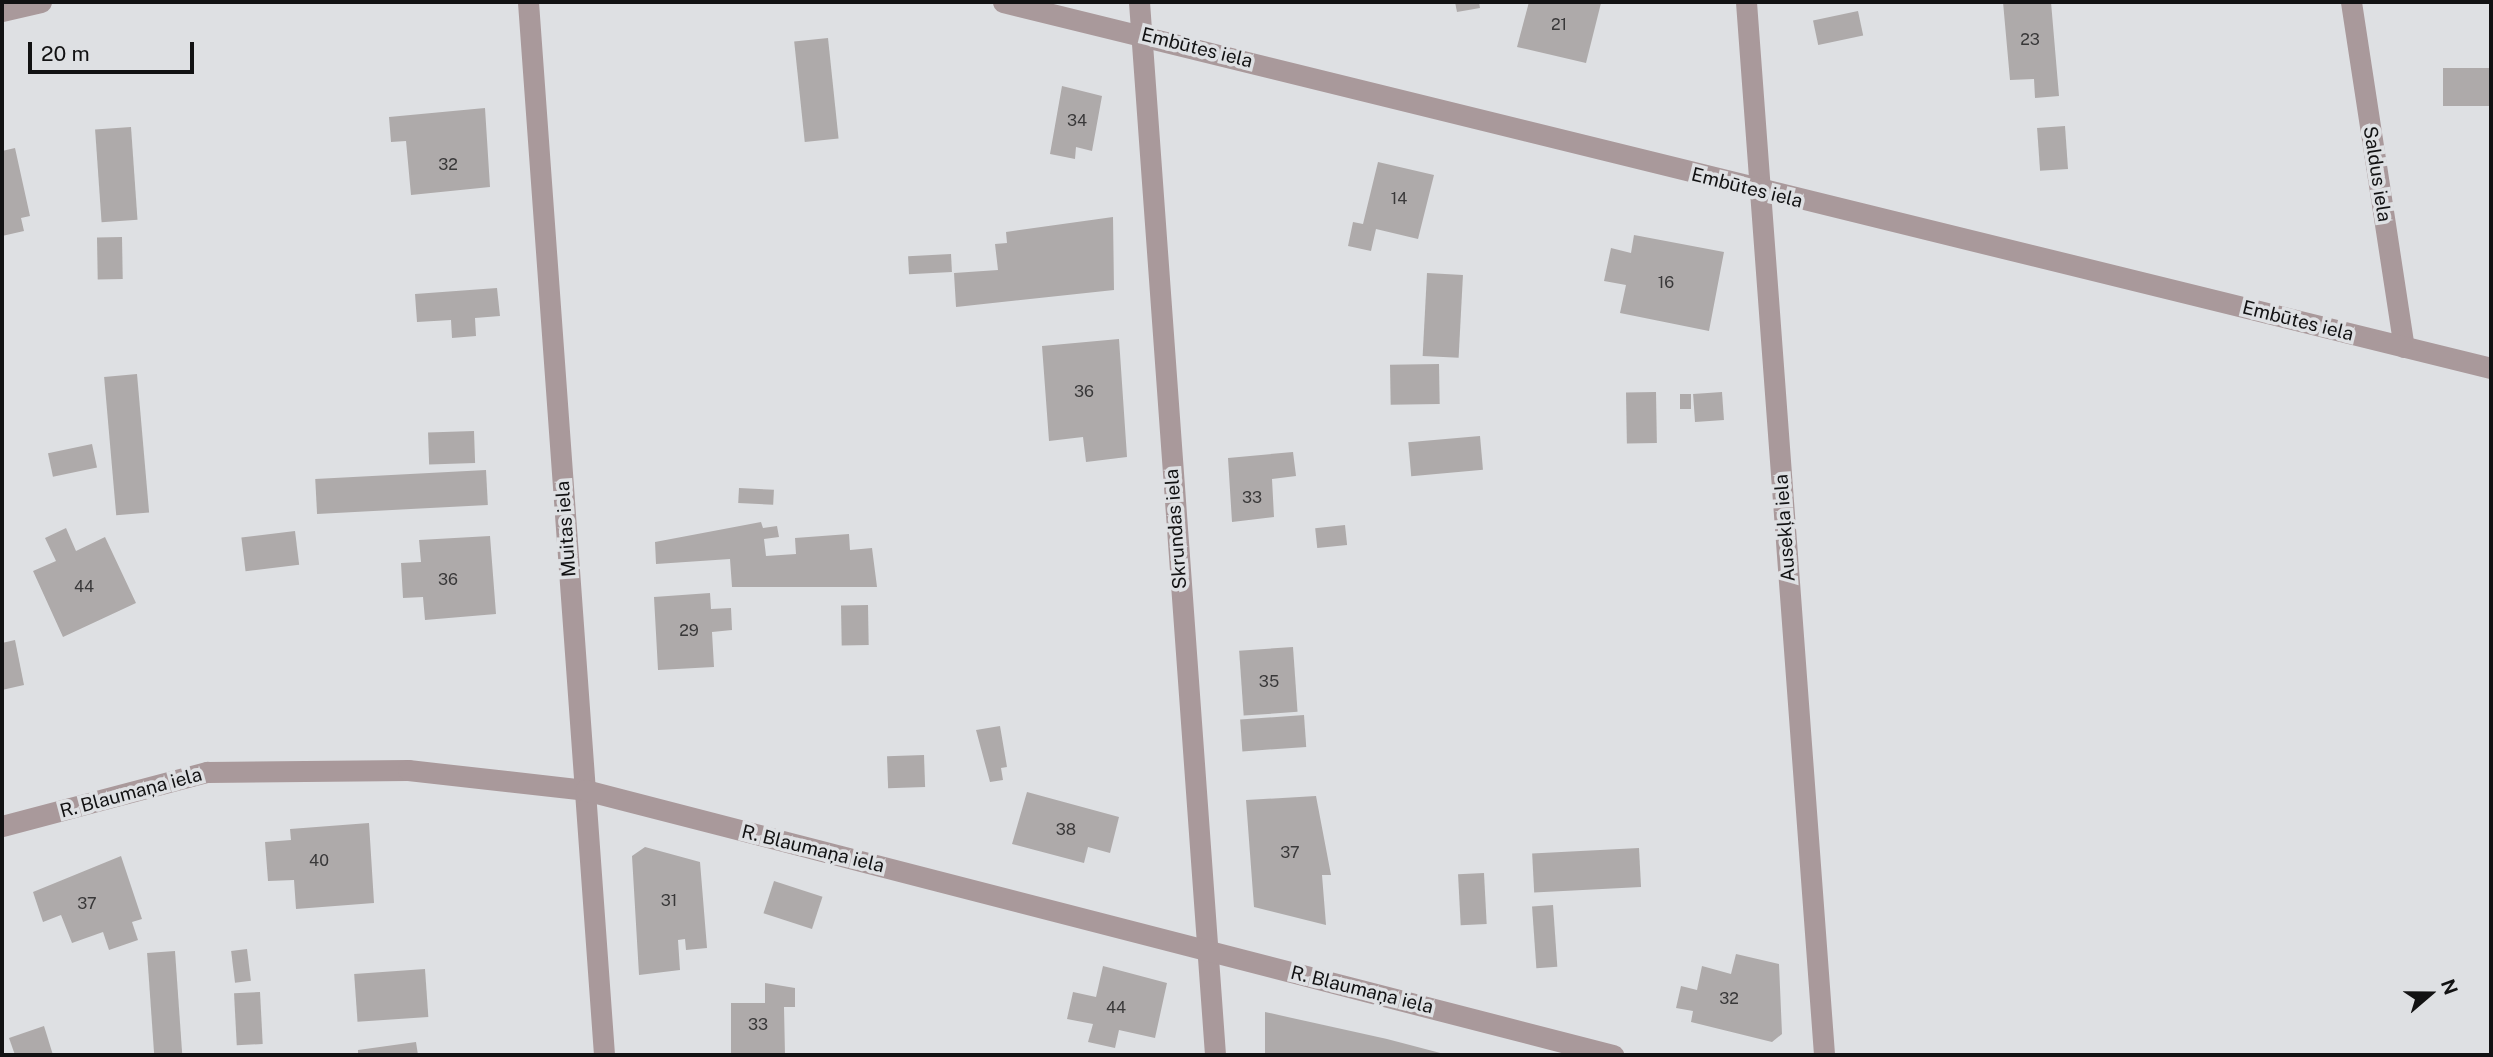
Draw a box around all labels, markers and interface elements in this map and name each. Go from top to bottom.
house number: 21 [1551,15,1567,35]
street label: Embūtes iela [1139,23,1255,73]
scale bar [32,28,198,72]
house number: 23 [2020,30,2040,50]
text: 20 m [41,41,90,66]
house number: 34 [1067,111,1087,131]
street label: Saldus iela [2358,124,2396,224]
house number: 32 [438,155,458,175]
street label: Embūtes iela [1689,163,1805,213]
house number: 14 [1391,189,1407,209]
house number: 16 [1658,273,1674,293]
street label: Embūtes iela [2240,296,2356,346]
house number: 36 [1074,382,1094,402]
street label: Skrundas iela [1160,468,1192,590]
street label: Ausekļa iela [1770,473,1800,583]
street label: Muitas iela [551,480,581,578]
house number: 33 [1242,488,1262,508]
house number: 36 [438,570,458,590]
house number: 44 [74,577,94,597]
house number: 29 [679,621,699,641]
house number: 35 [1259,672,1279,692]
street label: R. Blaumaņa iela [57,763,205,823]
street label: R. Blaumaņa iela [739,820,887,878]
house number: 38 [1056,820,1076,840]
house number: 37 [1280,843,1300,863]
house number: 40 [309,851,329,871]
house number: 31 [661,891,677,911]
house number: 37 [77,894,97,914]
north arrow [2395,959,2465,1029]
street label: R. Blaumaņa iela [1288,961,1436,1019]
text: N [2437,976,2463,998]
house number: 32 [1719,989,1739,1009]
house number: 44 [1106,998,1126,1018]
house number: 33 [748,1015,768,1035]

